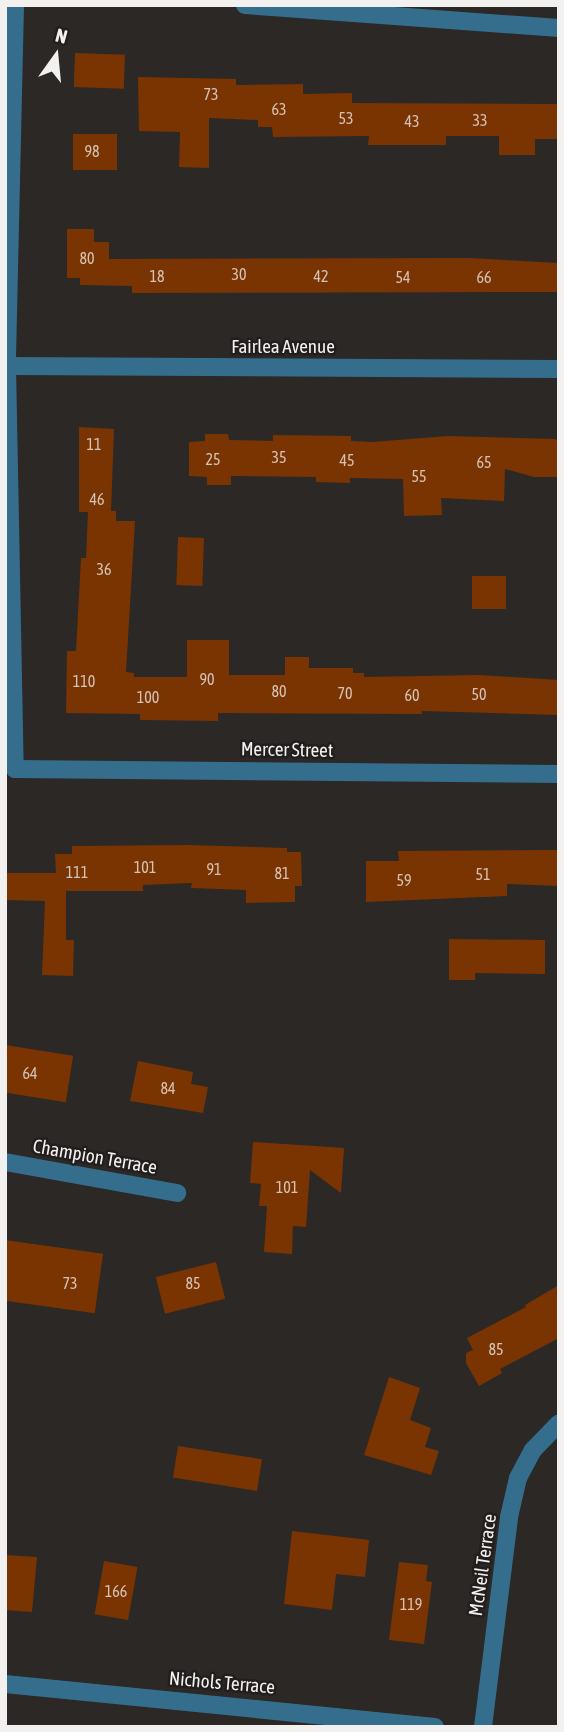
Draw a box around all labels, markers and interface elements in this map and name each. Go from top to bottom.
north arrow [21,21,91,91]
text: N [53,24,70,48]
house number: 73 [203,84,219,104]
house number: 63 [271,99,287,119]
house number: 53 [338,108,354,128]
house number: 33 [472,110,488,130]
house number: 43 [404,111,420,131]
house number: 98 [84,141,100,161]
house number: 80 [79,248,95,268]
house number: 30 [231,264,247,284]
house number: 18 [149,266,165,286]
house number: 42 [313,266,329,286]
house number: 54 [395,267,411,287]
house number: 66 [476,267,492,287]
street label: Fairlea Avenue [231,336,335,358]
house number: 11 [86,434,102,454]
house number: 35 [271,447,287,467]
house number: 25 [205,449,221,469]
house number: 45 [339,450,355,470]
house number: 65 [476,452,492,472]
house number: 55 [411,466,427,486]
house number: 46 [89,489,105,509]
house number: 36 [96,559,112,579]
house number: 90 [199,669,215,689]
house number: 110 [73,671,95,691]
house number: 80 [271,681,287,701]
house number: 70 [337,683,353,703]
house number: 50 [471,684,487,704]
house number: 60 [404,685,420,705]
house number: 100 [137,687,159,707]
street label: Mercer Street [241,738,333,762]
house number: 101 [134,857,156,877]
house number: 91 [206,859,222,879]
house number: 111 [66,862,88,882]
house number: 81 [274,863,290,883]
house number: 51 [475,864,491,884]
house number: 59 [396,870,412,890]
house number: 64 [22,1063,38,1083]
house number: 84 [160,1078,176,1098]
street label: Champion Terrace [31,1135,159,1179]
house number: 101 [276,1177,298,1197]
house number: 73 [62,1273,78,1293]
house number: 85 [185,1273,201,1293]
house number: 85 [488,1339,504,1359]
street label: McNeil Terrace [465,1513,501,1617]
house number: 166 [105,1581,127,1601]
house number: 119 [400,1594,422,1614]
street label: Nichols Terrace [168,1667,276,1699]

